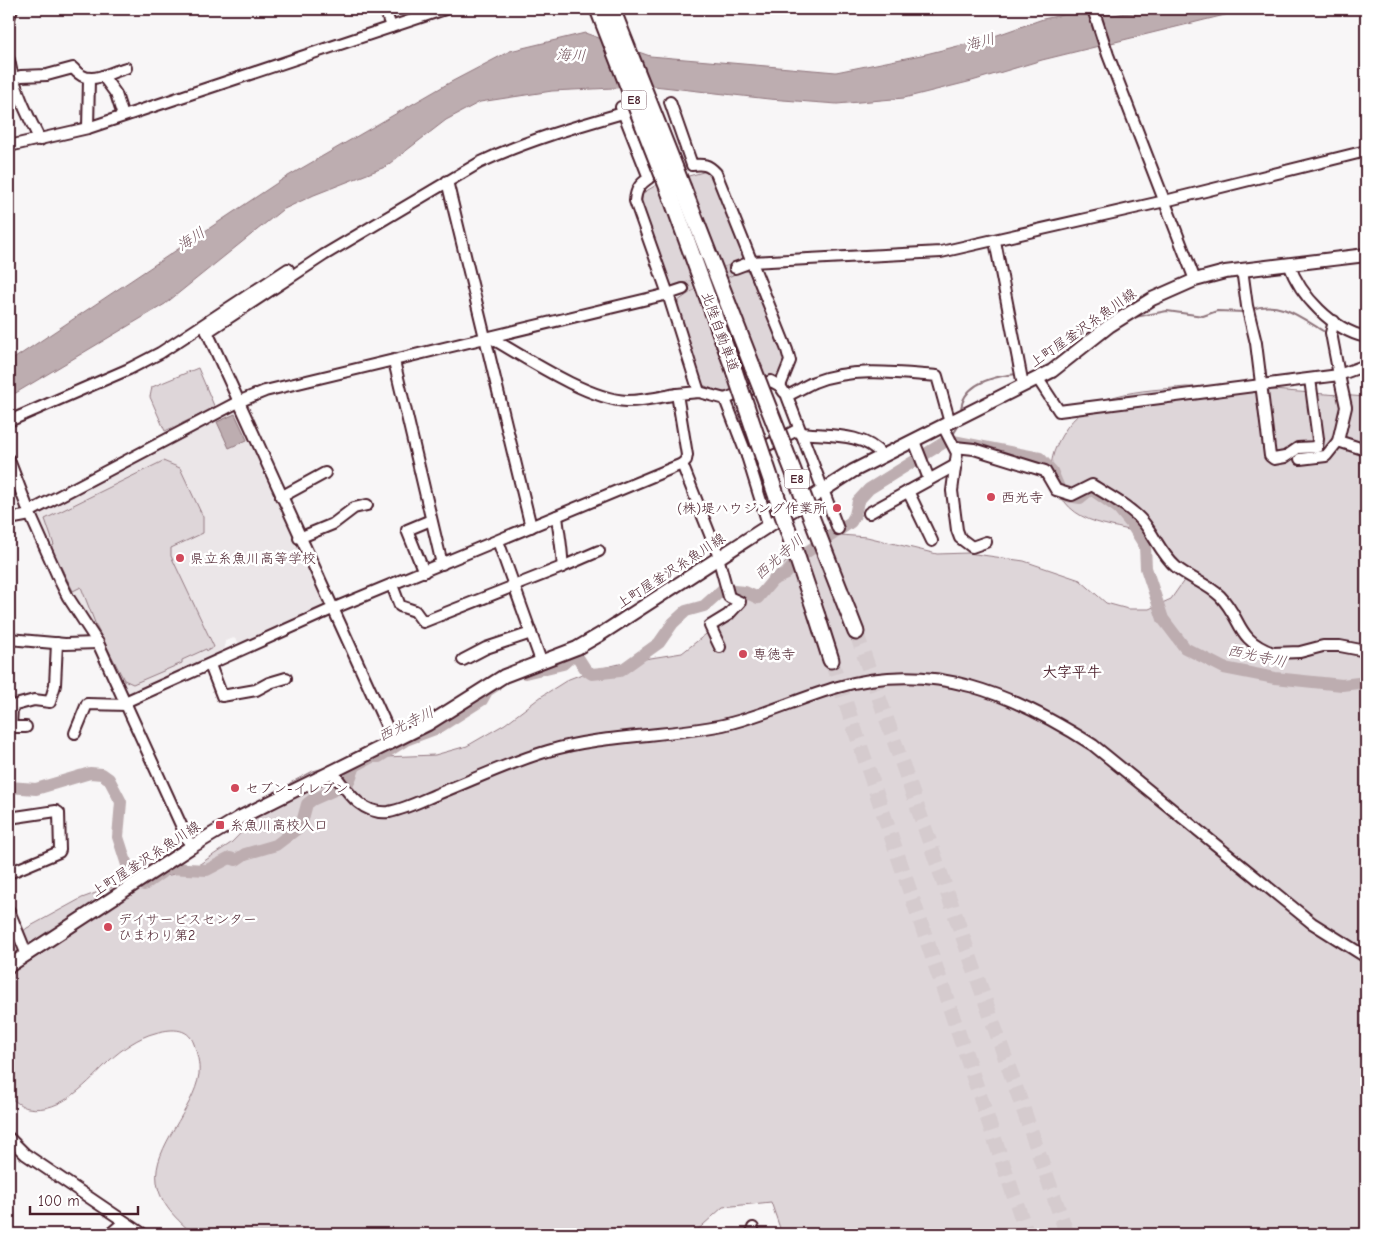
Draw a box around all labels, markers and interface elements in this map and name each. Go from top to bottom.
water label: 海川 [963,29,997,55]
water label: 海川 [556,45,586,65]
road number: E8 [622,90,646,110]
water label: 海川 [174,223,208,255]
street label: 上町屋釜沢糸魚川線 [1027,285,1139,371]
street label: 北陸自動車道 [698,290,742,374]
road number: E8 [784,469,810,488]
place label: 西光寺 [1001,489,1043,506]
marker: 西光寺 [985,491,997,503]
place label: (株)堤ハウジング作業所 [677,500,827,517]
marker: (株)堤ハウジング作業所 [831,502,843,514]
street label: 上町屋釜沢糸魚川線 [614,530,728,612]
water label: 西光寺川 [750,531,808,583]
place label: 県立糸魚川高等学校 [190,550,316,567]
marker: 県立糸魚川高等学校 [174,552,186,564]
water label: 西光寺川 [1226,641,1288,671]
place label: 専徳寺 [753,646,795,663]
marker: 専徳寺 [737,648,749,660]
district label: 大字平牛 [1042,663,1102,681]
water label: 西光寺川 [375,703,437,745]
place label: セブン-イレブン [245,780,349,797]
marker: セブン-イレブン [229,782,241,794]
place label: 糸魚川高校入口 [230,817,328,834]
street label: 上町屋釜沢糸魚川線 [89,818,203,900]
marker: 糸魚川高校入口 [214,819,226,831]
place label: デイサービスセンター ひまわり第2 [118,911,257,944]
marker: デイサービスセンター ひまわり第2 [102,921,114,933]
scale bar [30,1183,138,1215]
text: 100 m [38,1192,80,1210]

